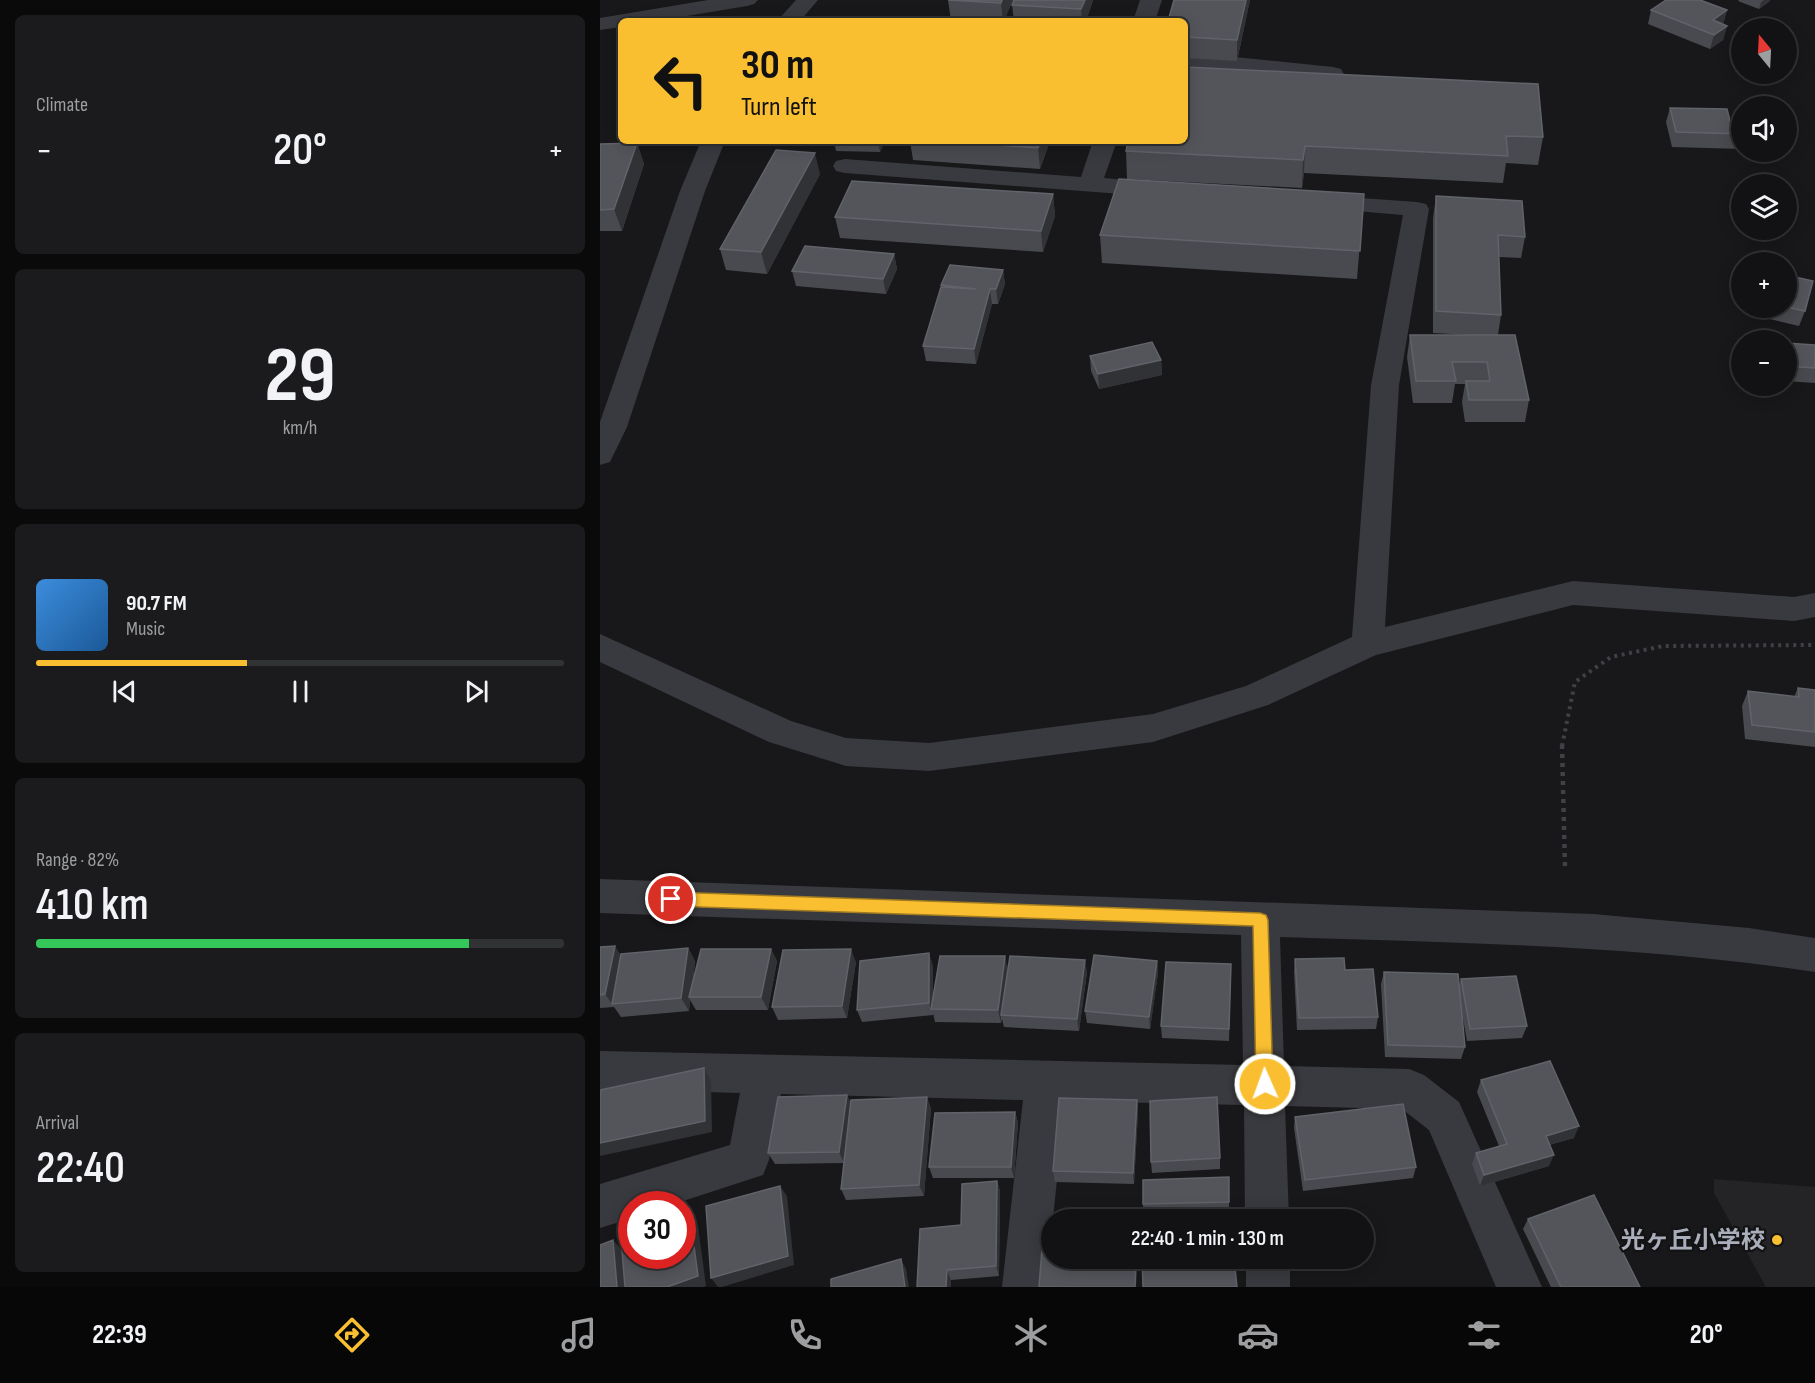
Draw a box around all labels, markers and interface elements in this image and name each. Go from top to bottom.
north arrow [1731,18,1797,84]
map controls [1731,18,1797,396]
text: 30 m [741,40,814,91]
icon: left [642,42,720,120]
text: Turn left [741,91,817,123]
text: Climate [36,93,88,117]
button: sound [1731,96,1797,162]
text: 20° [273,123,327,178]
text: − [36,131,52,171]
text: + [548,131,564,171]
button: layers [1731,174,1797,240]
button: + [1731,252,1797,318]
text: 29 [264,330,336,423]
button: − [1731,330,1797,396]
text: km/h [283,416,317,440]
text: 90.7 FM [126,590,187,617]
text: Music [126,617,165,641]
icon: previous [108,675,141,708]
icon: pause [284,675,317,708]
icon: next [460,675,493,708]
text: Range · 82% [36,848,119,872]
pin [645,873,696,924]
text: 410 km [36,878,149,933]
icon: arrive [654,882,687,915]
position arrow [1233,1052,1297,1116]
text: Arrival [36,1111,79,1135]
text: 22:40 [36,1141,125,1196]
speed limit sign: 30 [618,1191,696,1269]
text: 22:40 · 1 min · 130 m [1131,1225,1284,1252]
place label: 光ヶ丘小学校 [1621,1226,1765,1255]
marker: 光ヶ丘小学校 [1770,1233,1784,1247]
icon: directions [331,1314,373,1356]
icon: music [558,1314,600,1356]
icon: phone [784,1314,826,1356]
icon: climate [1010,1314,1052,1356]
icon: car [1237,1314,1279,1356]
icon: filters [1463,1314,1505,1356]
text: 22:39 [92,1319,147,1351]
text: 20° [1690,1319,1723,1351]

